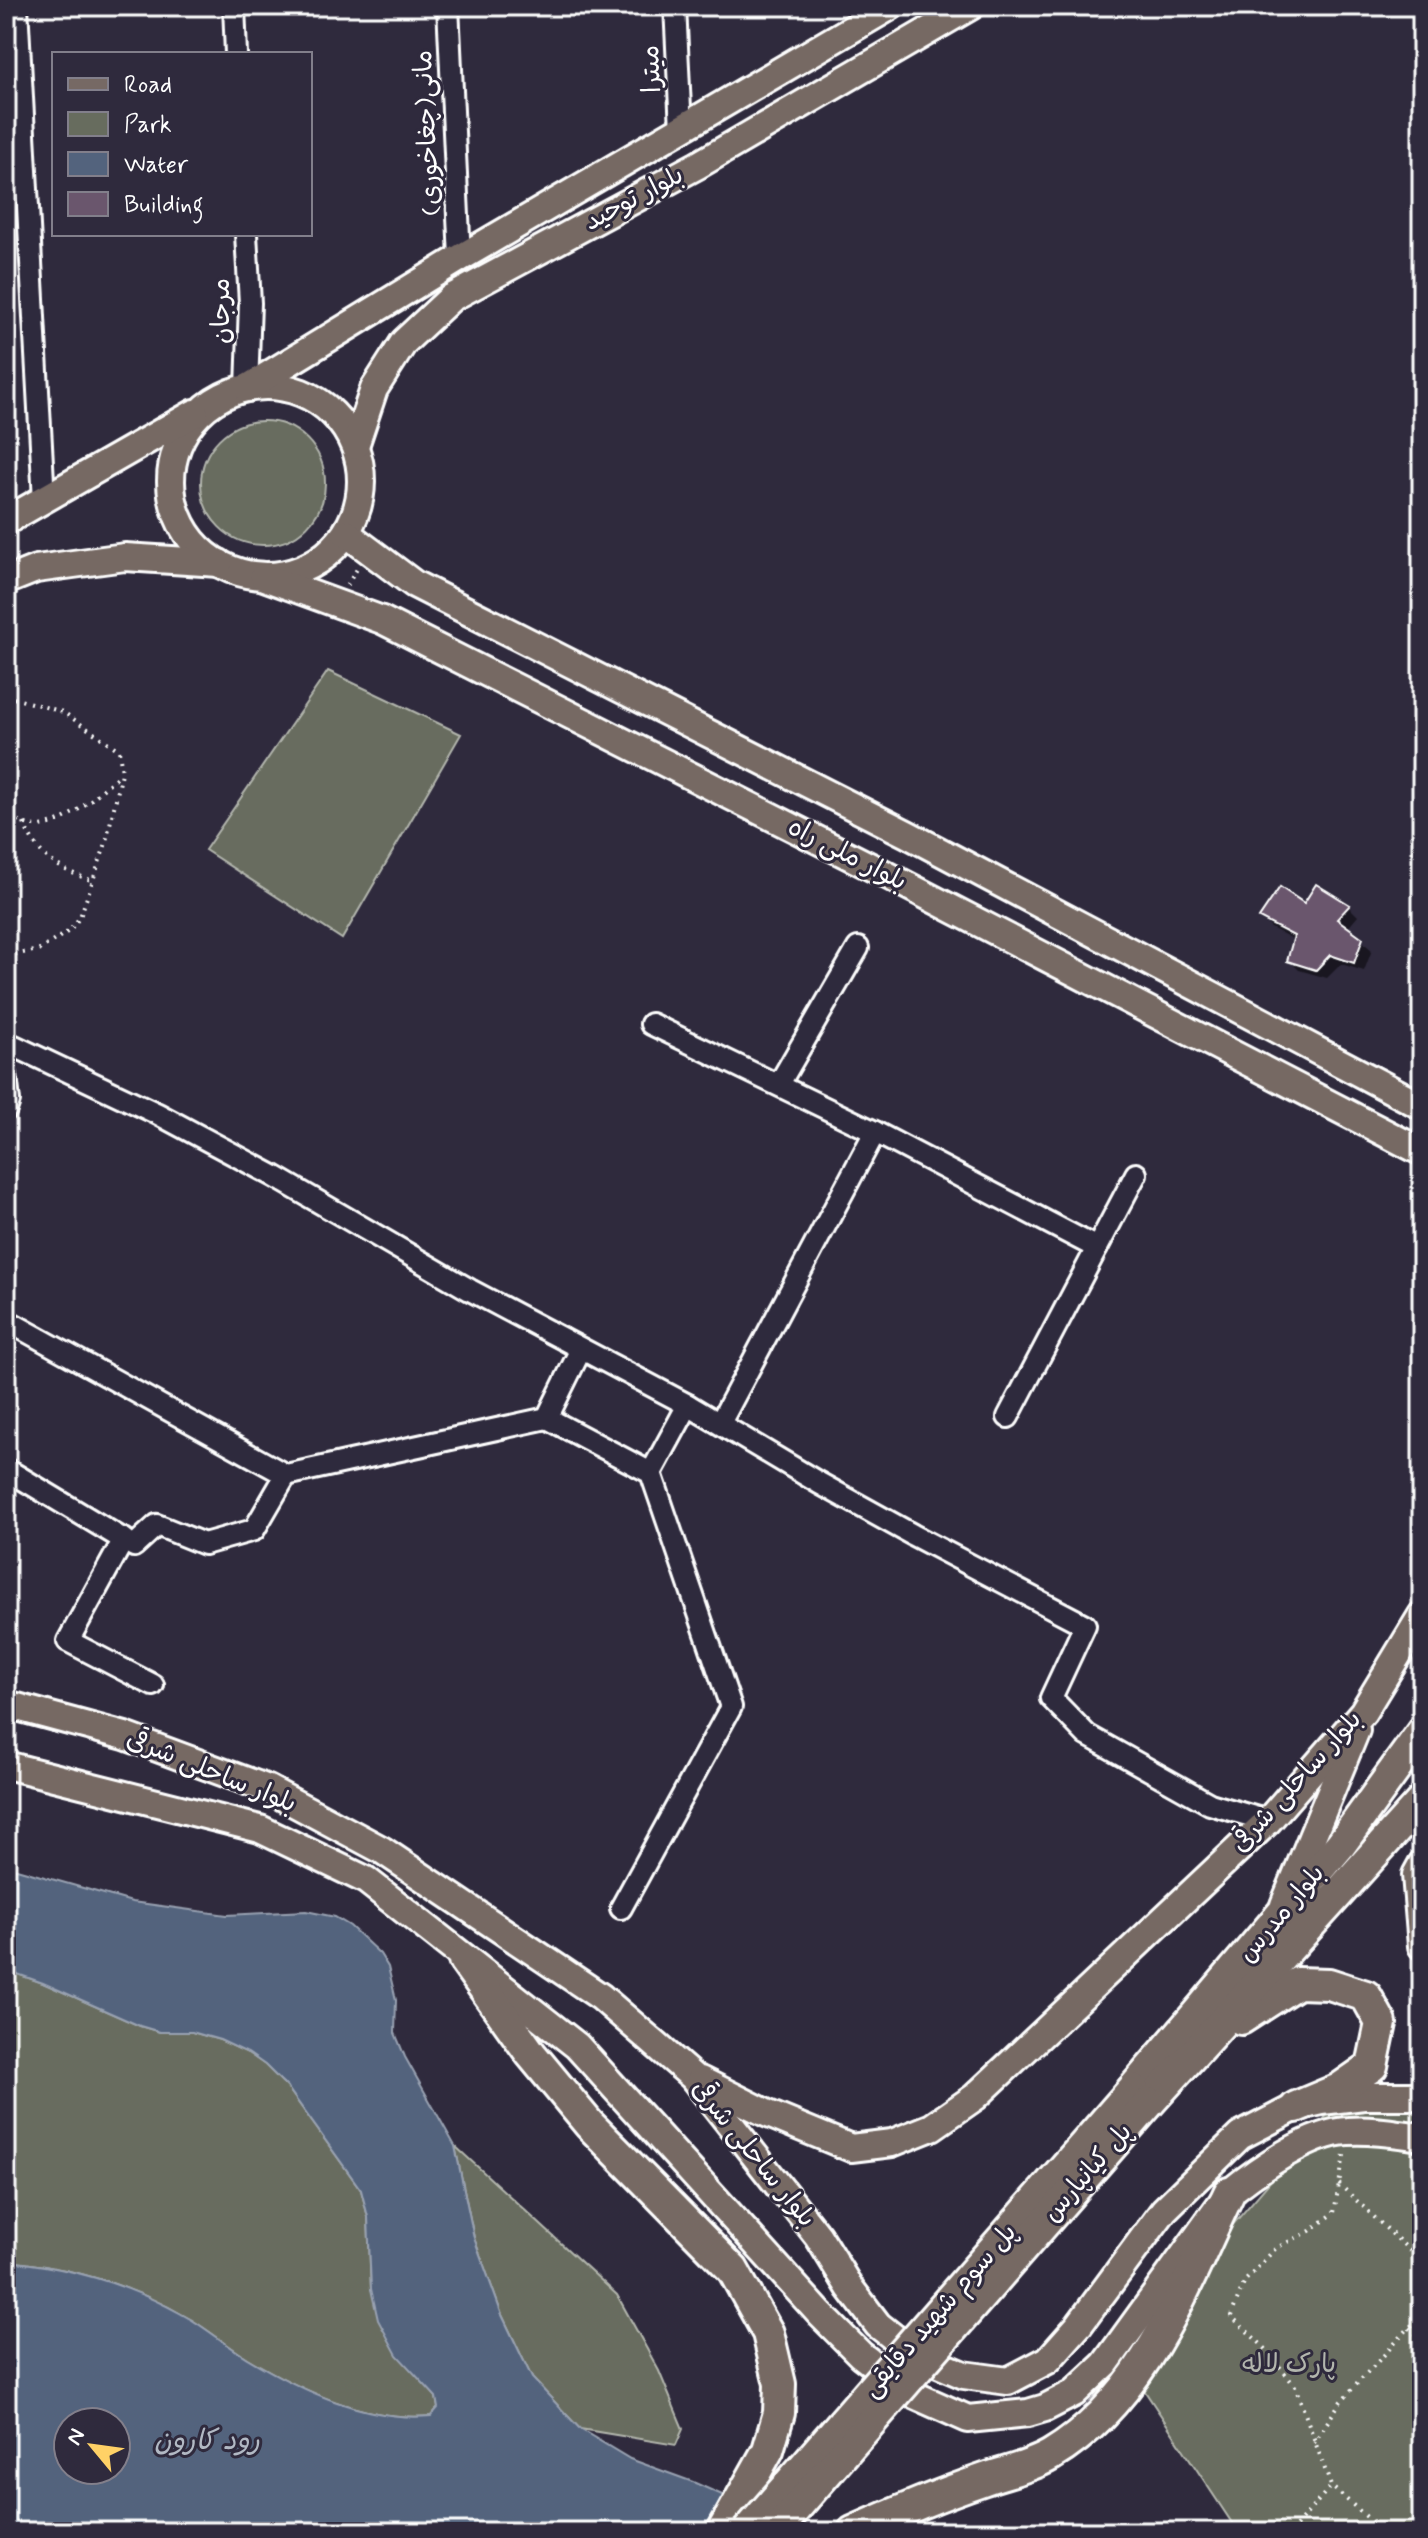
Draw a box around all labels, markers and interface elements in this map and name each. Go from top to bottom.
street label: میترا [634,44,670,94]
street label: مانی(چغاخوری) [407,49,449,217]
legend [52,52,312,236]
text: Road [124,70,172,101]
text: Park [124,110,172,141]
text: Water [124,150,189,181]
street label: بلوار توحید [578,159,690,239]
text: Building [124,190,204,224]
street label: مرجان [205,278,239,344]
street label: بلوار ملی راه [782,811,912,899]
street label: بلوار ساحلی شرقی [1223,1703,1370,1860]
street label: بلوار ساحلی شرقی [121,1722,301,1822]
street label: بلوار مدرس [1231,1858,1333,1970]
street label: بلوار ساحلی شرقی [683,2073,824,2235]
street label: پل کیانپارس [1036,2116,1140,2230]
street label: پل سوم شهید دقایقی [855,2217,1026,2406]
park label: پارک لاله [1242,2348,1336,2382]
north arrow [52,2406,132,2486]
water label: رود کارون [154,2423,260,2460]
text: N [60,2424,92,2450]

